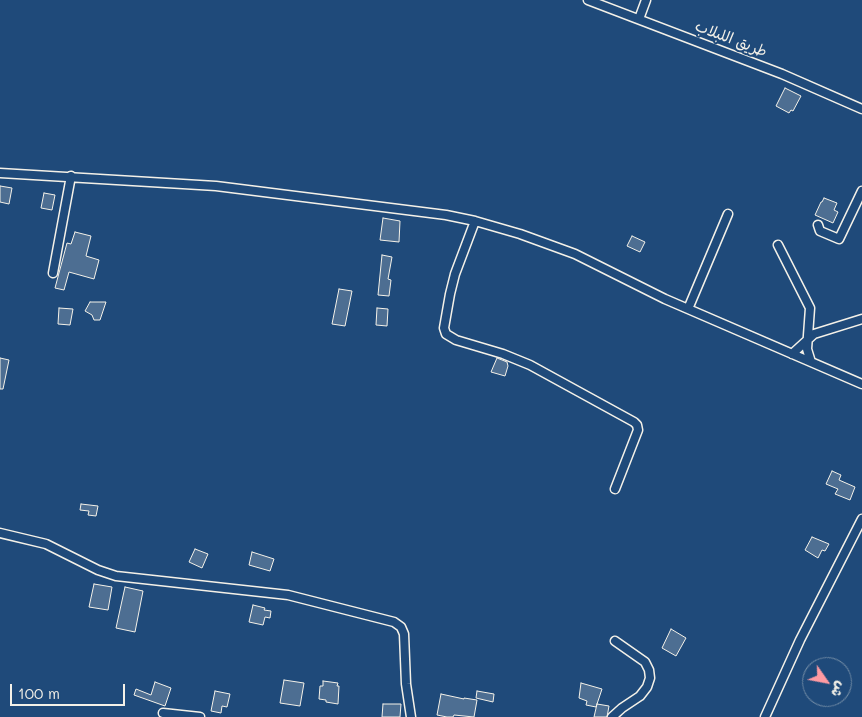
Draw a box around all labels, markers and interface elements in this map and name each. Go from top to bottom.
street label: طريق اللبلاب [692,17,770,61]
north arrow [802,657,852,707]
scale bar [12,674,128,706]
text: ش [827,678,851,702]
text: 100 m [18,683,60,703]

